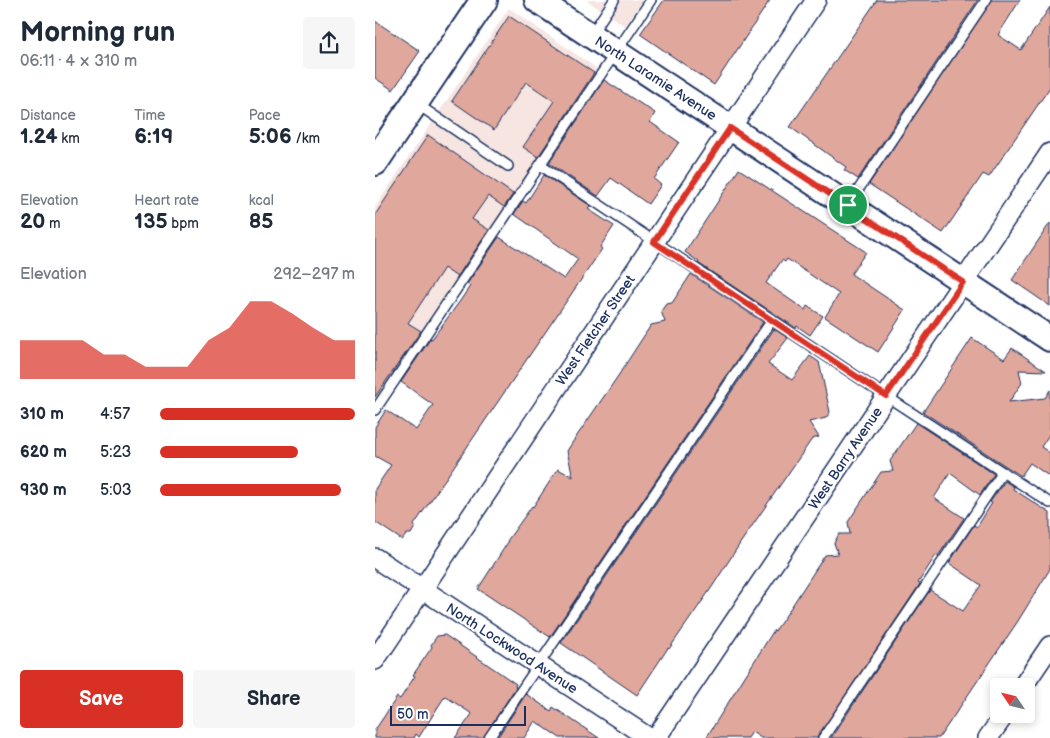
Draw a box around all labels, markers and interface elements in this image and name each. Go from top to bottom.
text: Morning run [20,16,175,49]
button: share [303,17,355,69]
street label: North Laramie Avenue [592,33,720,124]
text: 06:11 · 4 × 310 m [20,52,137,71]
text: Distance [20,107,76,124]
text: Time [134,107,165,124]
text: Pace [249,107,281,124]
text: 1.24 [20,124,58,149]
text: 6:19 [134,124,173,149]
text: 5:06 [249,124,292,149]
text: km [58,130,80,147]
text: /km [292,130,320,147]
pin [827,184,869,226]
icon: arrive [834,191,862,219]
text: Elevation [20,192,78,209]
text: Heart rate [134,192,199,209]
text: kcal [249,192,274,209]
text: 20 [20,209,45,234]
text: 135 [134,209,168,234]
text: 85 [249,209,273,234]
text: m [45,215,61,232]
text: bpm [168,215,199,232]
text: Elevation [20,265,87,284]
text: 292–297 m [273,265,355,284]
street label: West Fletcher Street [552,271,639,389]
street label: West Barry Avenue [805,404,886,513]
text: 310 m [20,405,64,424]
text: 4:57 [100,405,130,424]
text: 620 m [20,443,67,462]
text: 5:23 [100,443,131,462]
text: 930 m [20,481,67,500]
text: 5:03 [100,481,132,500]
street label: North Lockwood Avenue [443,600,581,697]
button: Save [20,670,183,728]
button: Share [193,670,355,728]
north arrow [990,678,1035,722]
map controls [990,678,1035,723]
scale bar [390,703,526,726]
text: 50 m [397,706,429,723]

